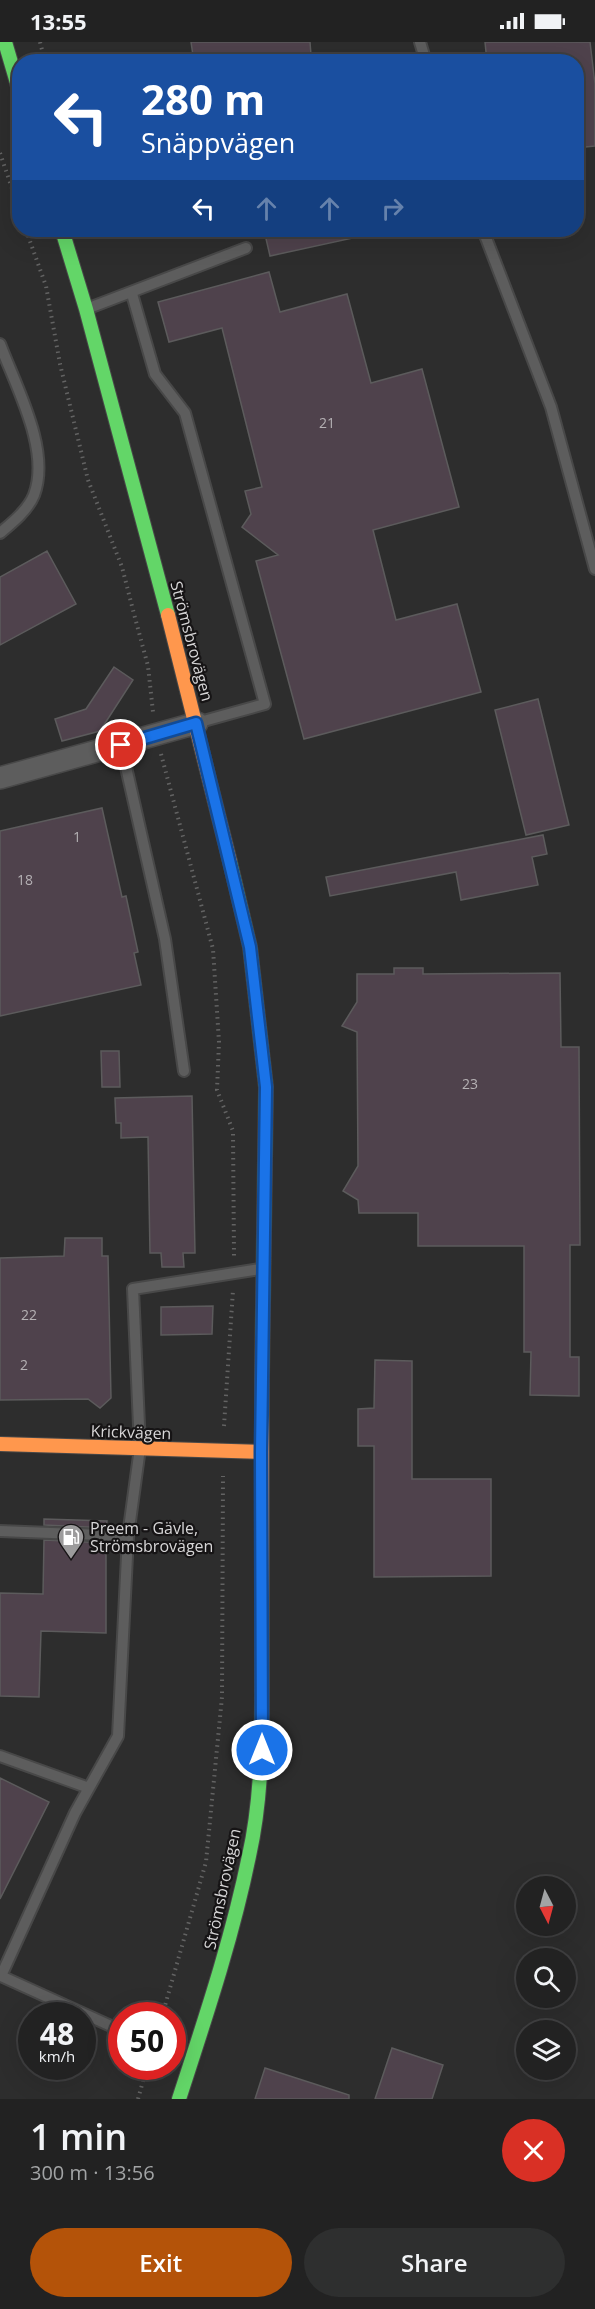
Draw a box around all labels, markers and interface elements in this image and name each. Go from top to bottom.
text: 13:55 [30,6,87,36]
text: 280 m [141,70,265,127]
icon: left [42,78,120,156]
text: Snäppvägen [141,124,295,161]
icon: left [187,192,220,225]
icon: ahead [250,192,283,225]
icon: ahead [313,192,346,225]
icon: right [376,192,409,225]
house number: 21 [319,413,335,432]
street label: Strömsbrovägen [165,579,219,703]
pin [95,719,146,770]
icon: arrive [104,728,137,761]
house number: 1 [73,827,81,846]
house number: 18 [17,870,33,889]
house number: 23 [462,1074,478,1093]
house number: 22 [21,1305,37,1324]
house number: 2 [20,1355,28,1374]
street label: Krickvägen [90,1420,172,1444]
place label: Preem - Gävle, Strömsbrovägen [90,1517,213,1557]
fuel station icon: Preem - Gävle, Strömsbrovägen [56,1522,86,1560]
position arrow [230,1718,294,1782]
street label: Strömsbrovägen [198,1826,246,1952]
north arrow [516,1876,576,1936]
map controls [516,1876,576,2080]
button: search [516,1948,576,2008]
speed limit sign: 50 [108,2002,186,2080]
text: 48 [40,2013,74,2054]
button: layers [516,2020,576,2080]
text: km/h [39,2046,75,2066]
text: 1 min [30,2112,127,2161]
button: close [502,2119,565,2182]
text: 300 m · 13:56 [30,2159,155,2186]
button: Exit [30,2228,292,2297]
button: Share [304,2228,565,2297]

